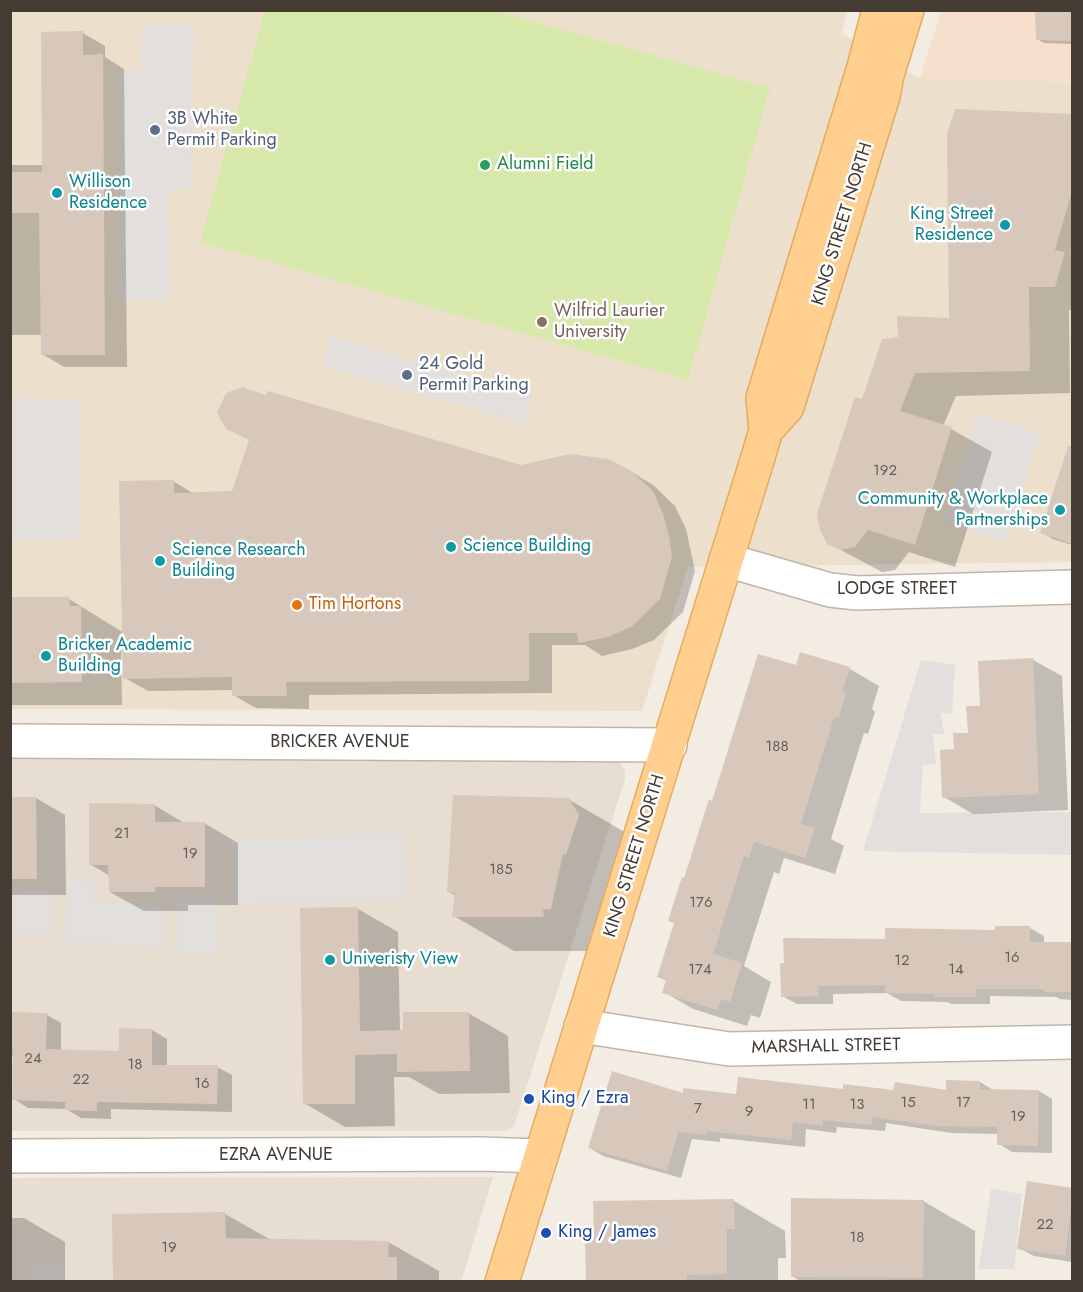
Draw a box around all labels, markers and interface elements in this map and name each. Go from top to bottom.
place label: 3B White Permit Parking [167,109,277,152]
marker: 3B White Permit Parking [148,123,162,137]
street label: KING STREET NORTH [808,140,878,308]
place label: Alumni Field [497,154,593,176]
marker: Alumni Field [478,158,492,172]
place label: Willison Residence [69,172,147,214]
marker: Willison Residence [50,186,64,200]
place label: King Street Residence [910,204,993,246]
marker: King Street Residence [998,218,1012,232]
place label: Wilfrid Laurier University [554,301,665,344]
marker: Wilfrid Laurier University [535,315,549,329]
place label: 24 Gold Permit Parking [419,354,529,397]
marker: 24 Gold Permit Parking [400,368,414,382]
house number: 192 [873,462,897,480]
place label: Community & Workplace Partnerships [858,489,1048,532]
marker: Community & Workplace Partnerships [1053,503,1067,517]
place label: Science Building [463,536,591,558]
place label: Science Research Building [172,540,306,582]
marker: Science Building [444,540,458,554]
marker: Science Research Building [153,554,167,568]
street label: LODGE STREET [837,579,957,601]
place label: Tim Hortons [309,594,401,616]
marker: Tim Hortons [290,598,304,612]
place label: Bricker Academic Building [58,635,192,678]
marker: Bricker Academic Building [39,649,53,663]
street label: BRICKER AVENUE [270,732,410,754]
house number: 188 [765,738,789,756]
street label: KING STREET NORTH [600,772,670,940]
house number: 21 [114,825,130,843]
house number: 19 [182,845,198,863]
house number: 185 [489,861,513,879]
house number: 176 [689,894,713,912]
place label: Univeristy View [342,949,458,971]
house number: 16 [1004,949,1020,967]
house number: 12 [894,952,910,970]
marker: Univeristy View [323,953,337,967]
house number: 174 [688,961,712,979]
house number: 14 [948,961,964,979]
street label: MARSHALL STREET [751,1035,901,1059]
house number: 24 [24,1050,42,1068]
house number: 18 [128,1056,142,1074]
house number: 22 [72,1071,90,1089]
house number: 16 [194,1075,210,1093]
place label: King / Ezra [541,1088,629,1110]
marker: King / Ezra [522,1092,536,1106]
house number: 15 [900,1094,916,1112]
house number: 17 [956,1094,970,1112]
house number: 11 [802,1096,816,1114]
house number: 13 [850,1096,864,1114]
house number: 7 [694,1100,702,1118]
house number: 9 [745,1103,753,1121]
house number: 19 [1010,1108,1026,1126]
street label: EZRA AVENUE [219,1145,333,1167]
house number: 22 [1036,1216,1054,1234]
place label: King / James [558,1222,656,1244]
marker: King / James [539,1226,553,1240]
house number: 18 [850,1229,864,1247]
house number: 19 [161,1239,177,1257]

